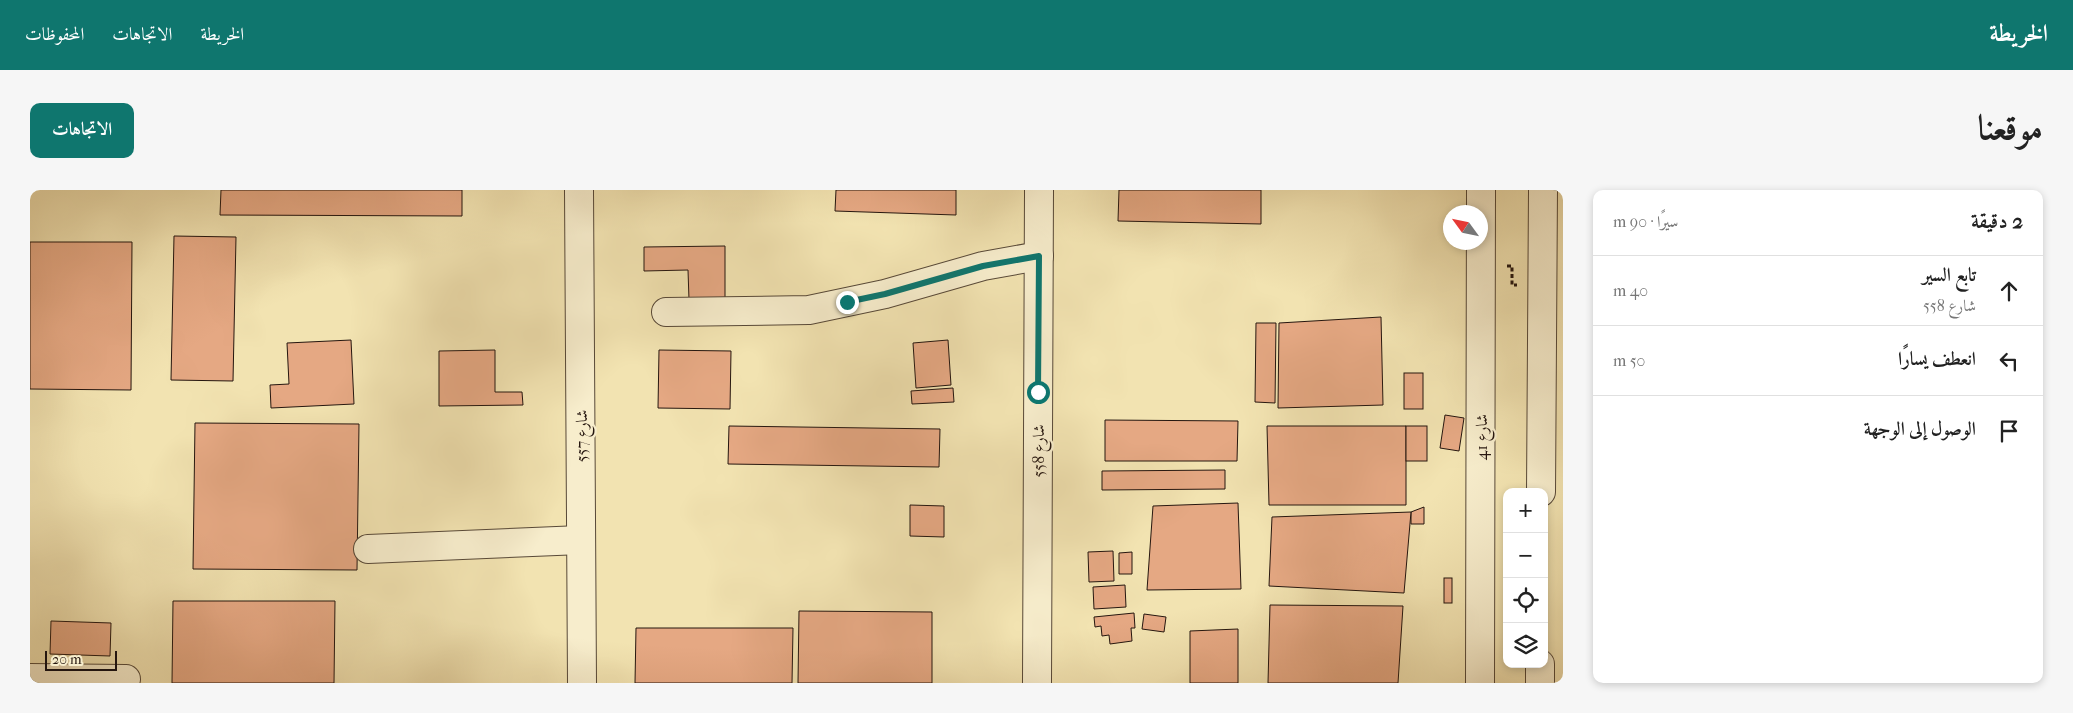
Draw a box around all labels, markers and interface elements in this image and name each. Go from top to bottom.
text: الخريطة [1990,19,2048,47]
text: المحفوظات [25,24,84,45]
text: الاتجاهات [112,24,172,45]
text: الخريطة [200,24,244,45]
button: الاتجاهات [30,103,134,158]
text: موقعنا [1978,107,2043,148]
north arrow [1443,205,1488,250]
text: 2 دقيقة [1971,209,2023,233]
text: سيرًا · 90 m [1613,212,1678,231]
text: تابع السير [1922,264,1976,286]
icon: ahead [1995,277,2023,305]
text: 40 m [1613,281,1648,300]
route end [836,291,859,314]
text: شارع 558 [1923,296,1976,315]
icon: left [1995,347,2023,375]
text: انعطف يسارًا [1898,348,1976,370]
text: 50 m [1613,351,1645,370]
route start [1027,381,1050,404]
street label: شارع 557 [572,410,595,462]
street label: شارع 41 [1472,414,1495,460]
icon: arrive [1995,417,2023,445]
text: الوصول إلى الوجهة [1864,418,1976,440]
street label: شارع 558 [1029,424,1052,478]
map controls [1503,488,1548,668]
button: + [1503,488,1548,533]
button: − [1503,533,1548,578]
button: locate [1503,578,1548,623]
button: layers [1503,623,1548,668]
scale bar [45,648,118,671]
text: 20 m [52,651,82,668]

